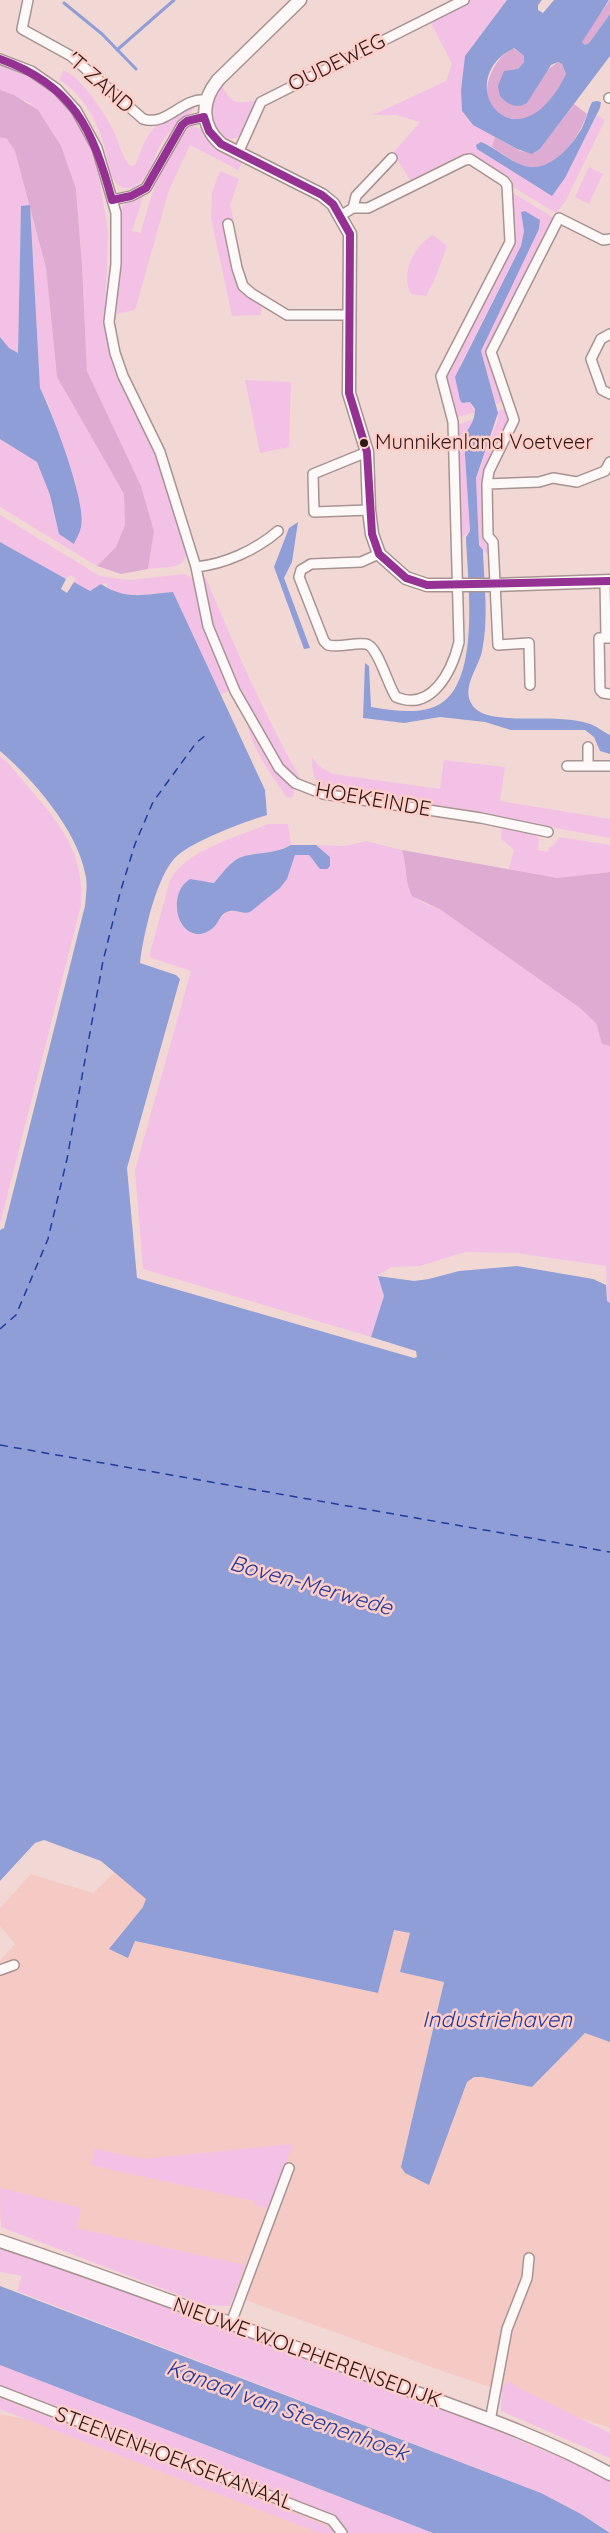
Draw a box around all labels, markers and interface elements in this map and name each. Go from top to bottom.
street label: OUDEWEG [284,29,390,97]
street label: 'T ZAND [62,47,138,119]
place label: Munnikenland Voetveer [375,431,593,455]
marker: Munnikenland Voetveer [358,437,370,449]
street label: HOEKEINDE [313,777,433,823]
water label: Boven-Merwede [227,1550,395,1622]
water label: Industriehaven [422,2007,572,2033]
street label: NIEUWE WOLPHERENSEDIJK [169,2293,445,2413]
water label: Kanaal van Steenenhoek [163,2355,411,2467]
street label: STEENENHOEKSEKANAAL [51,2402,297,2516]

